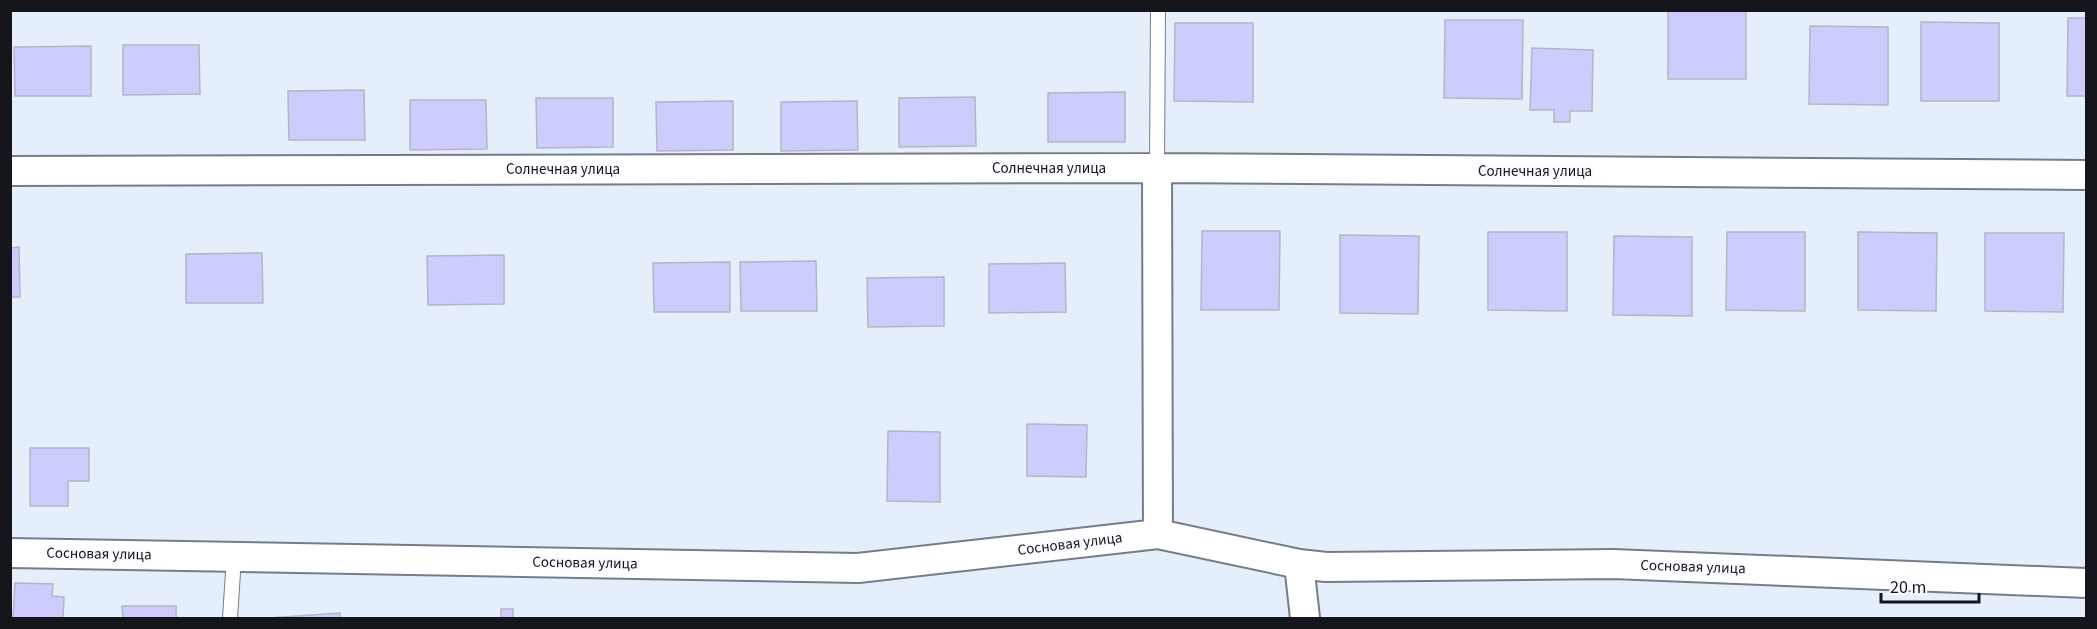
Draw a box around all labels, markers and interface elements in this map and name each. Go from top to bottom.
street label: Солнечная улица [992,158,1106,179]
street label: Солнечная улица [506,159,620,180]
street label: Солнечная улица [1478,161,1592,182]
street label: Сосновая улица [1016,527,1124,561]
street label: Сосновая улица [46,543,152,565]
street label: Сосновая улица [532,552,638,574]
street label: Сосновая улица [1640,555,1746,579]
scale bar [1881,566,1978,604]
text: 20 m [1890,575,1926,600]

